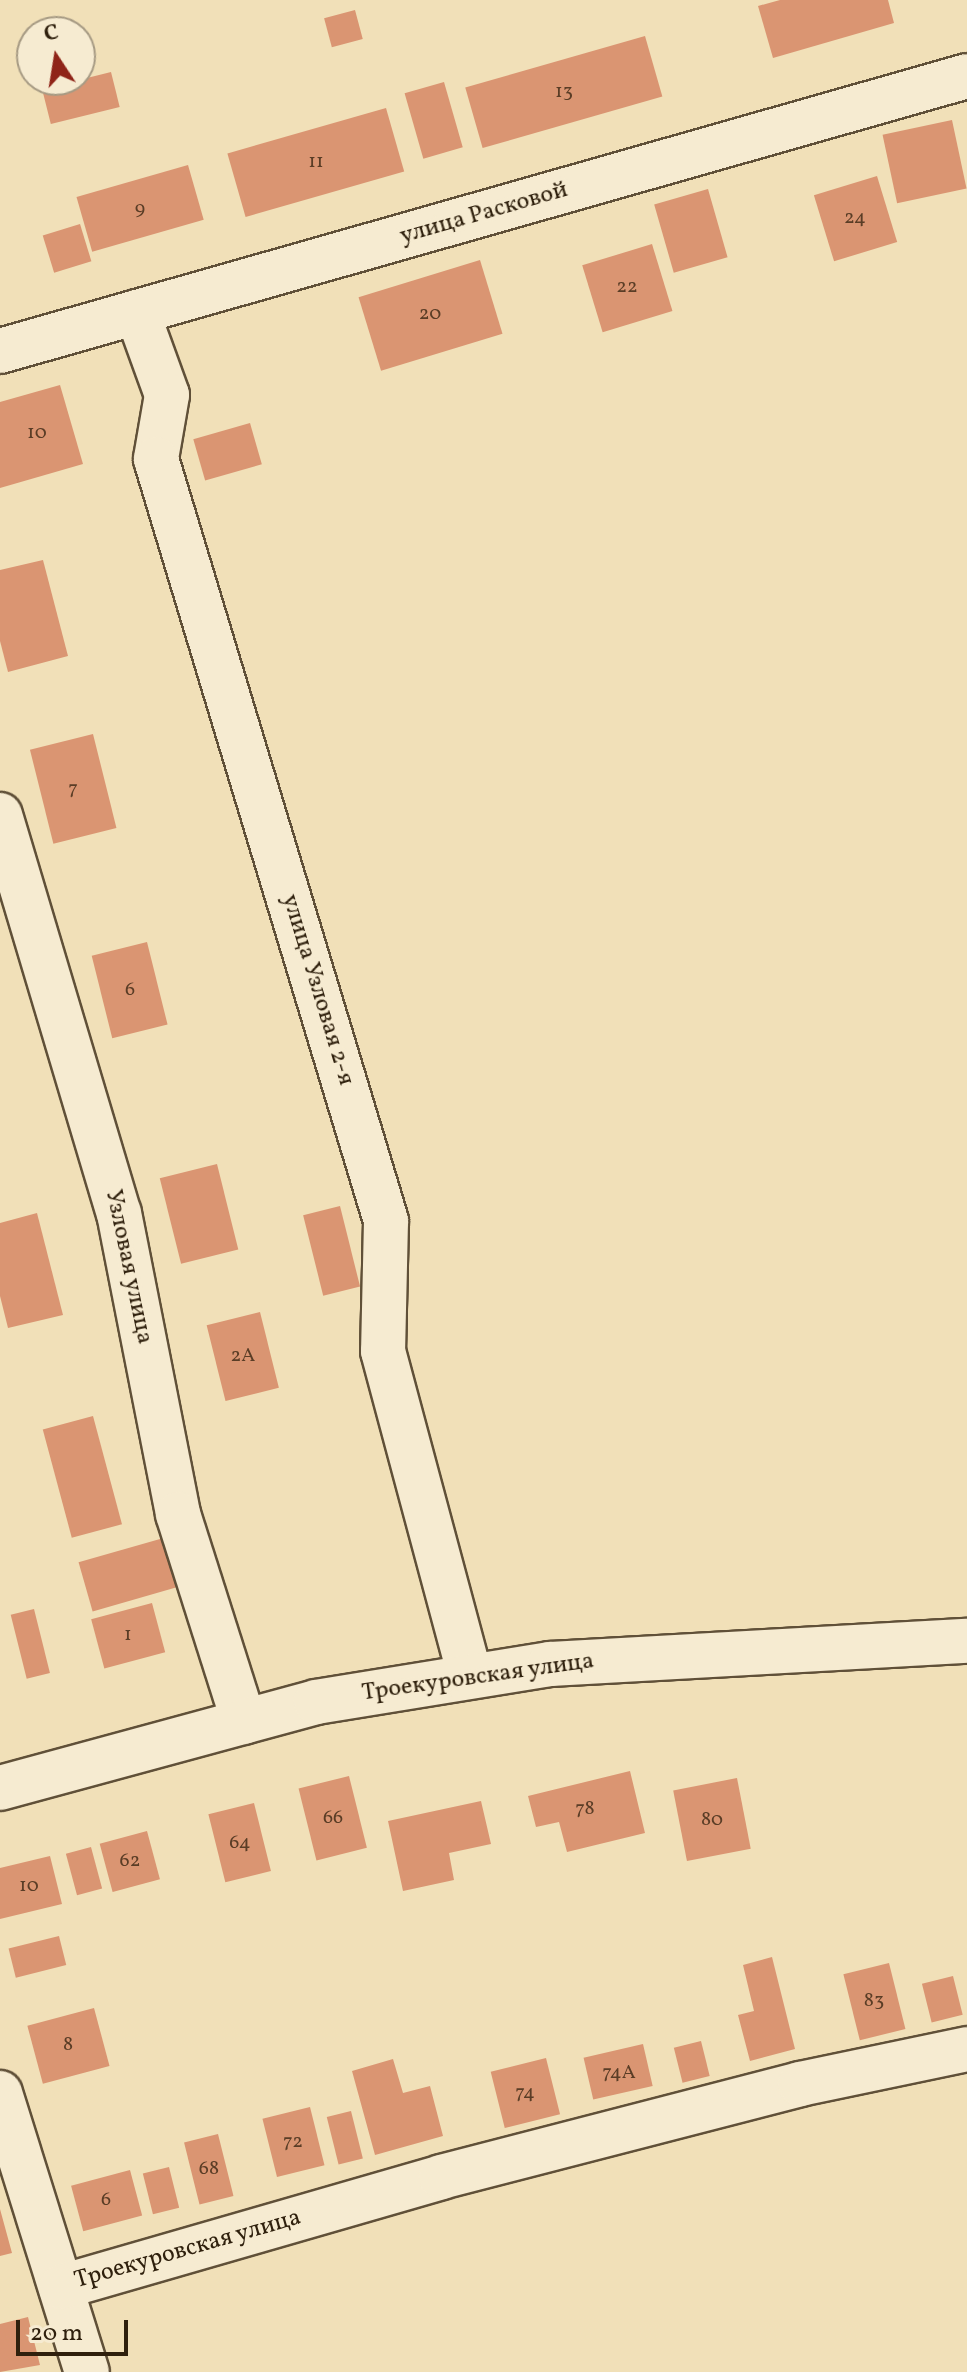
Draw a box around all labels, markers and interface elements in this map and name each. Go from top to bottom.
north arrow [16,16,96,96]
text: С [41,17,61,51]
house number: 13 [555,80,573,104]
house number: 11 [308,150,324,174]
street label: улица Расковой [397,176,571,252]
house number: 9 [135,197,145,221]
house number: 24 [844,206,866,230]
house number: 22 [616,275,638,299]
house number: 20 [419,302,441,326]
house number: 10 [27,421,47,445]
house number: 7 [68,777,78,801]
street label: улица Узловая 2-я [274,891,360,1089]
house number: 6 [125,978,135,1002]
street label: Узловая улица [97,1187,159,1347]
house number: 2А [231,1344,255,1368]
house number: 1 [124,1623,132,1647]
street label: Троекуровская улица [360,1647,596,1709]
house number: 78 [575,1797,595,1821]
house number: 66 [323,1806,343,1830]
house number: 80 [701,1808,723,1832]
house number: 64 [229,1831,251,1855]
house number: 62 [120,1849,140,1873]
house number: 10 [19,1874,39,1898]
house number: 83 [864,1989,884,2013]
house number: 8 [63,2033,73,2057]
house number: 74А [602,2061,636,2085]
house number: 74 [515,2081,535,2105]
house number: 72 [283,2130,303,2154]
house number: 68 [199,2157,219,2181]
house number: 6 [101,2188,111,2212]
street label: Троекуровская улица [71,2204,305,2296]
scale bar [20,2304,132,2354]
text: 20 m [30,2317,83,2351]

